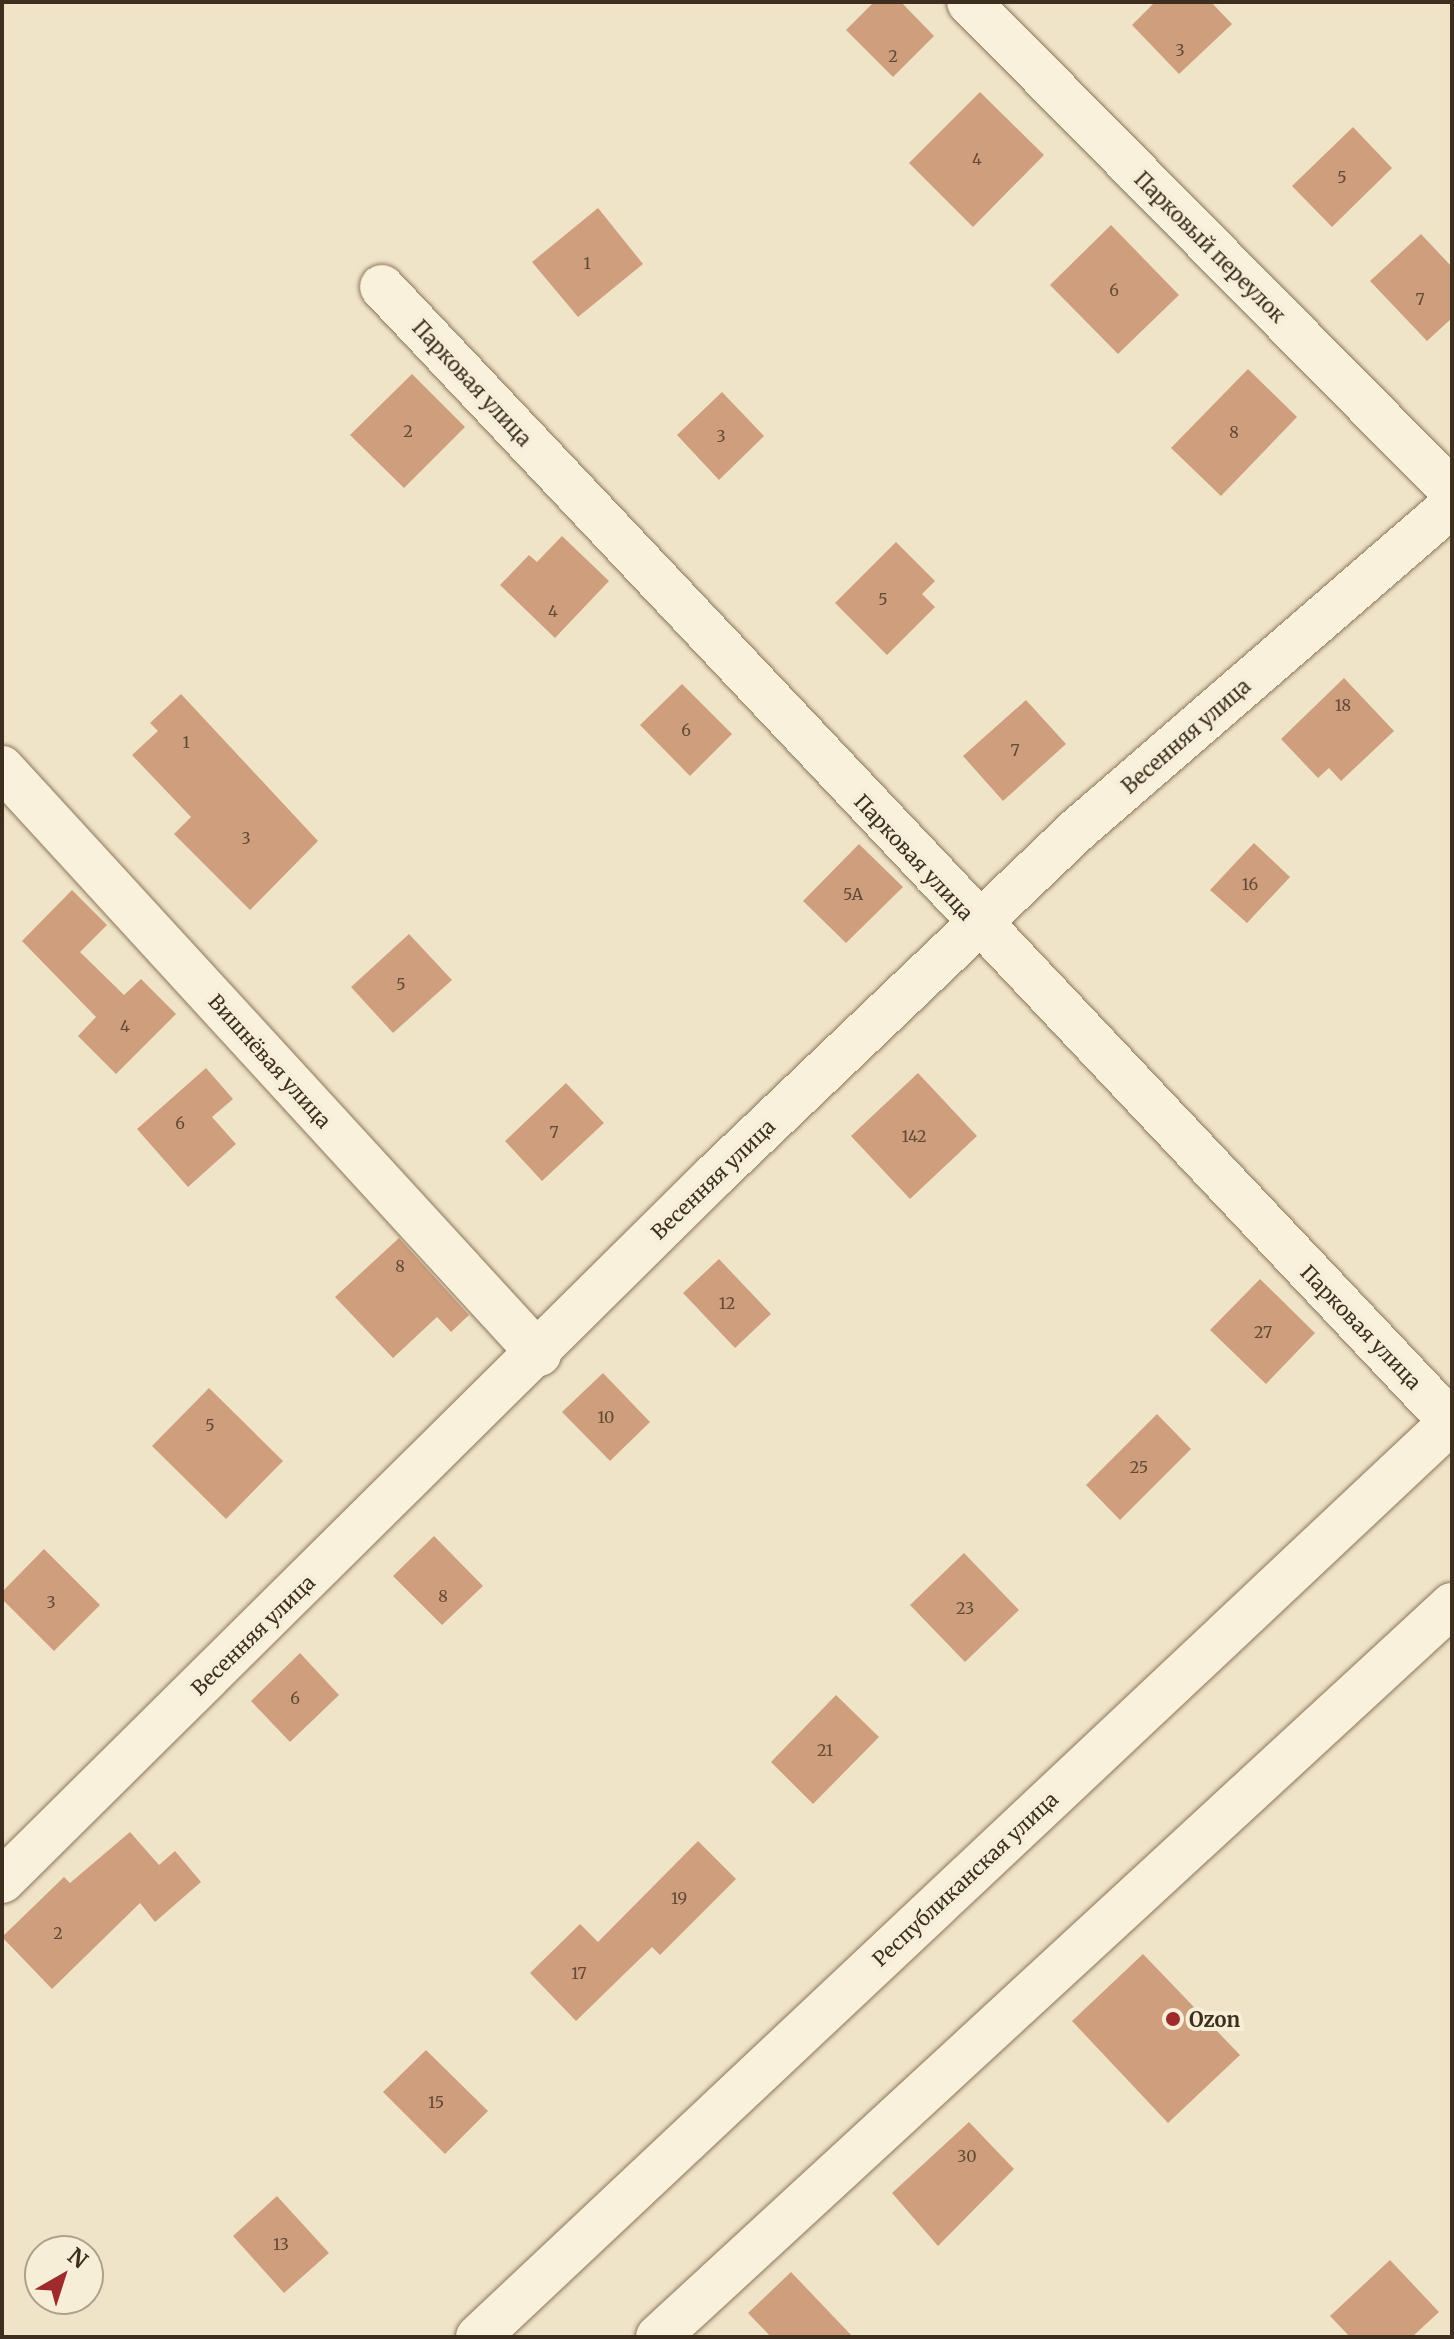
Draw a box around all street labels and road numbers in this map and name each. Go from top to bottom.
street label: Парковый переулок [1130,167,1290,327]
street label: Парковая улица [408,315,536,451]
street label: Весенняя улица [1117,674,1255,798]
street label: Парковая улица [850,789,978,925]
street label: Вишнёвая улица [204,989,336,1133]
street label: Весенняя улица [646,1114,780,1244]
street label: Парковая улица [1296,1260,1426,1394]
street label: Весенняя улица [186,1570,320,1700]
street label: Республиканская улица [867,1787,1063,1971]

